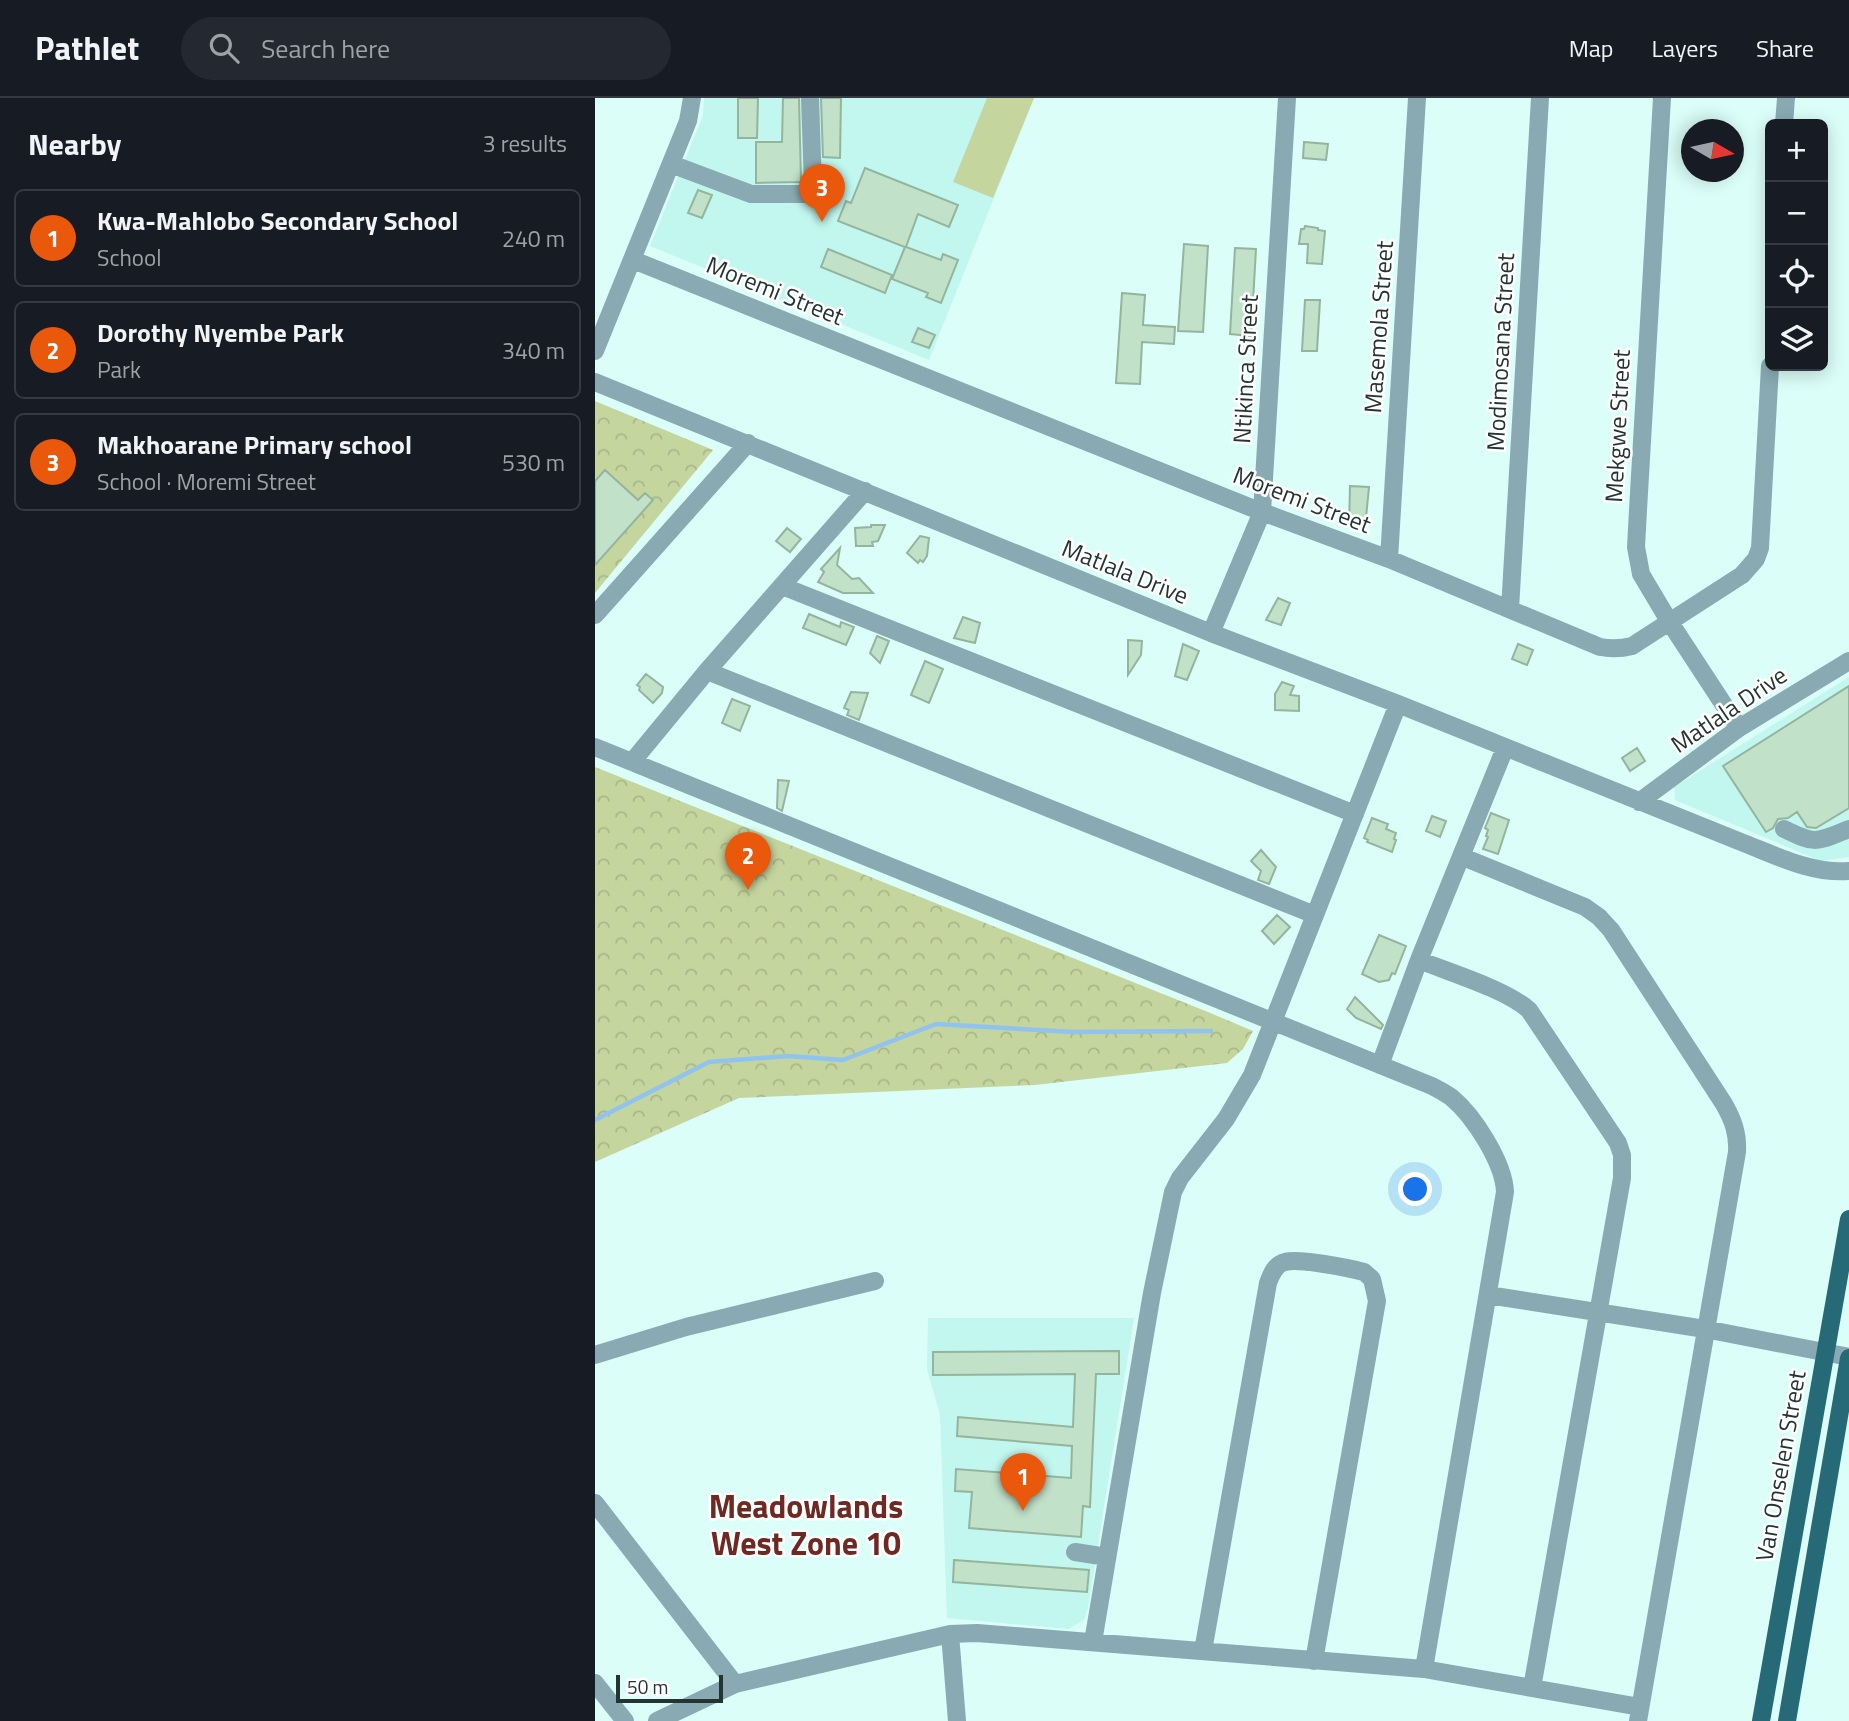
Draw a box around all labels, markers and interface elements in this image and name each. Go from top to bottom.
search box [181,17,671,80]
text: Pathlet [35,23,139,73]
icon: search [205,29,243,67]
text: Search here [261,29,390,68]
text: Map [1569,30,1614,66]
text: Layers [1652,30,1718,66]
text: Share [1756,30,1814,66]
north arrow [1681,119,1744,182]
map controls [1765,119,1828,371]
button: + [1765,119,1828,182]
text: Nearby [28,121,121,167]
text: 3 results [483,126,567,161]
pin: 3 [799,164,845,222]
button: − [1765,182,1828,245]
text: Kwa-Mahlobo Secondary School [97,201,458,240]
text: 1 [47,221,59,256]
text: 240 m [502,221,565,256]
street label: Masemola Street [1354,239,1402,414]
text: School [97,240,161,275]
button: locate [1765,245,1828,308]
street label: Moremi Street [701,246,850,334]
street label: Modimosana Street [1477,251,1523,452]
street label: Ntikinca Street [1223,293,1267,444]
button: layers [1765,308,1828,371]
text: Dorothy Nyembe Park [97,313,344,352]
text: 2 [47,333,59,368]
text: 340 m [502,333,565,368]
street label: Mekgwe Street [1595,348,1639,503]
text: Park [97,352,141,387]
text: Makhoarane Primary school [97,425,412,464]
text: 3 [47,445,59,480]
text: 530 m [502,445,565,480]
street label: Moremi Street [1228,456,1377,542]
text: School · Moremi Street [97,464,316,499]
street label: Matlala Drive [1057,529,1194,613]
street label: Matlala Drive [1663,657,1794,761]
pin: 2 [725,832,771,890]
your location [1398,1172,1432,1206]
street label: Van Onselen Street [1746,1367,1815,1564]
pin: 1 [1000,1453,1046,1511]
district label: Meadowlands West Zone 10 [709,1482,903,1567]
scale bar [616,1672,723,1704]
text: 50 m [627,1672,668,1701]

